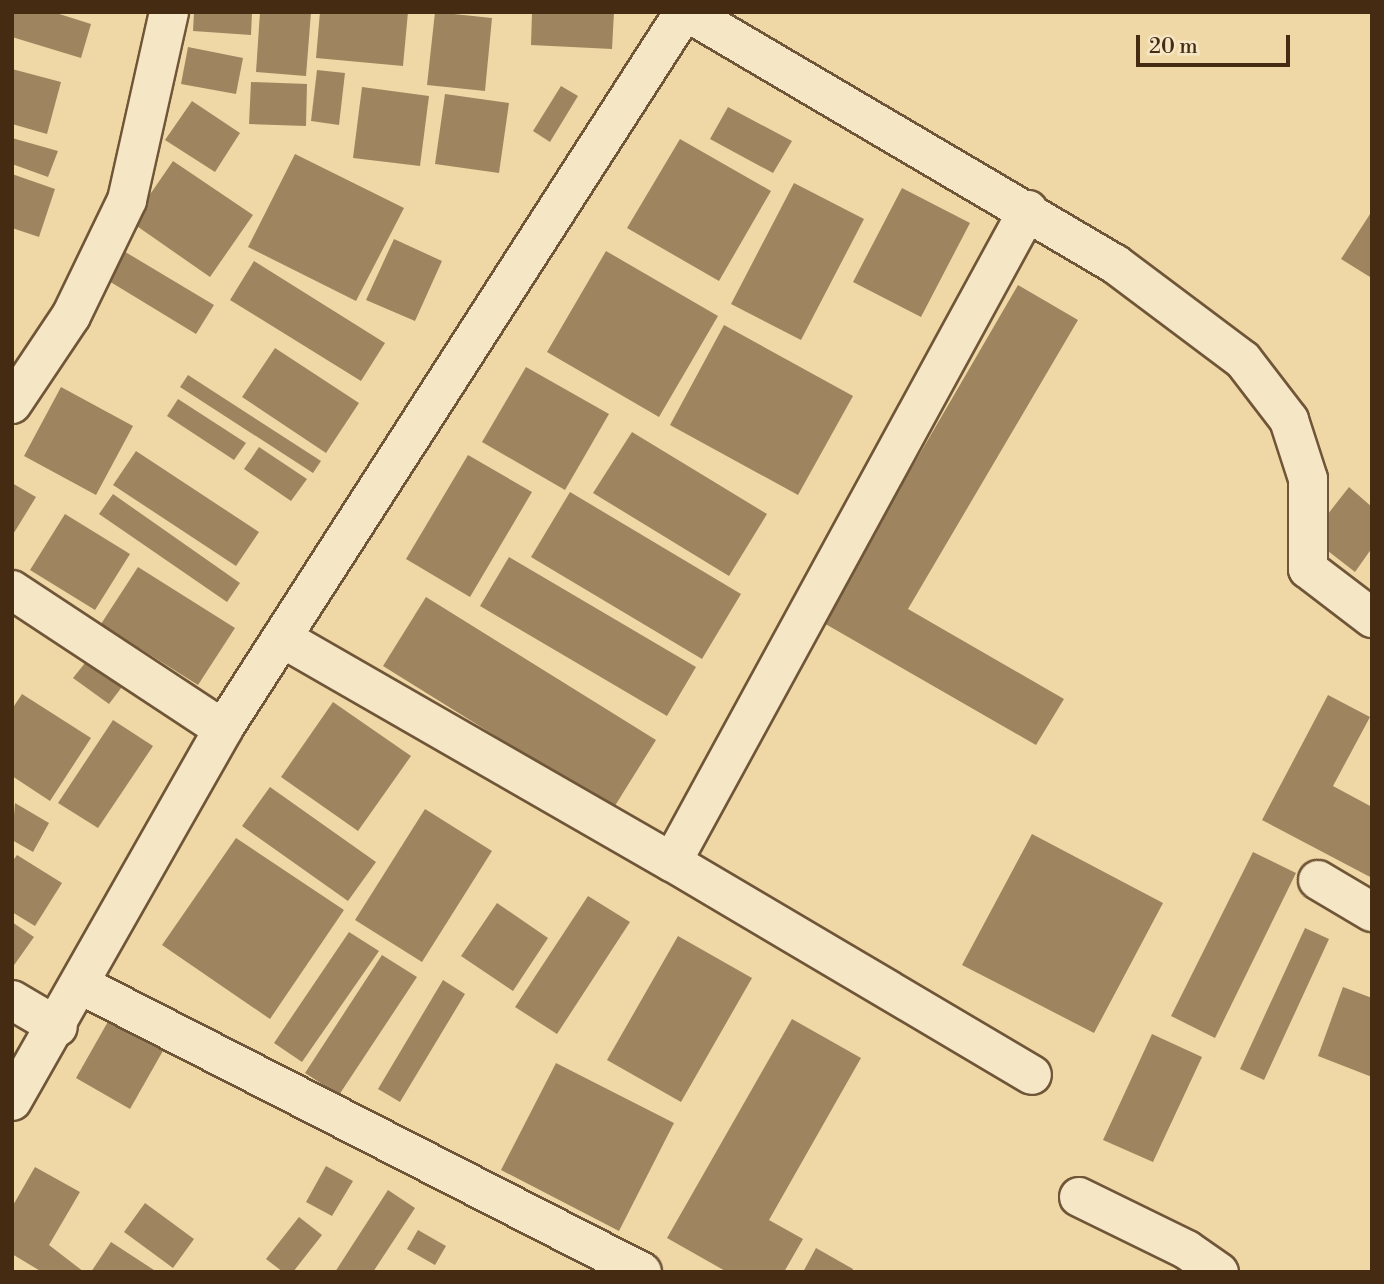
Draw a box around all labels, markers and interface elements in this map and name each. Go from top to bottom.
scale bar [1139,21,1293,65]
text: 20 m [1149,34,1198,60]

